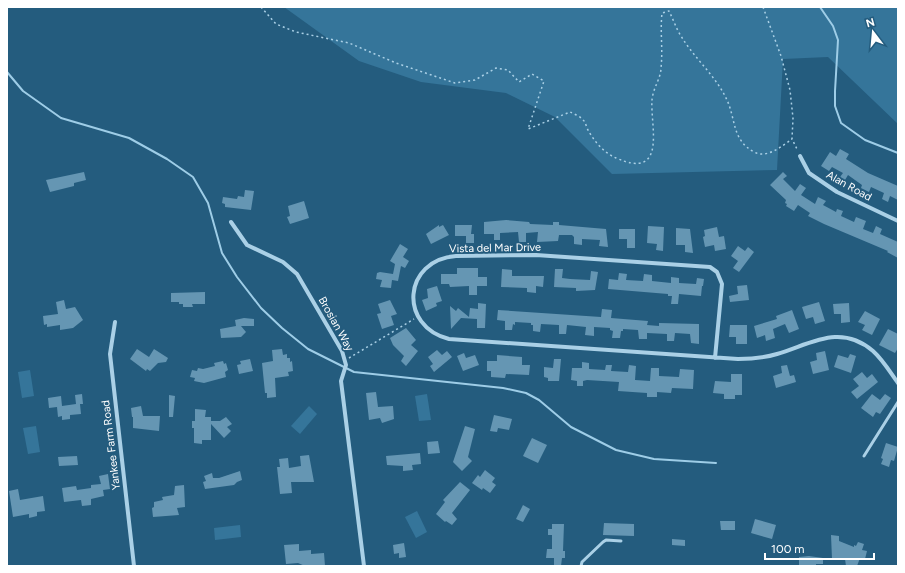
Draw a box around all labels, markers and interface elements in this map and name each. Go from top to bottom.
north arrow [853,12,893,52]
text: N [864,15,876,30]
street label: Alan Road [824,168,874,204]
street label: Vista del Mar Drive [449,241,541,255]
street label: Brosian Way [316,294,356,354]
street label: Yankee Farm Road [99,399,123,491]
scale bar [765,535,874,561]
text: 100 m [771,542,805,556]

